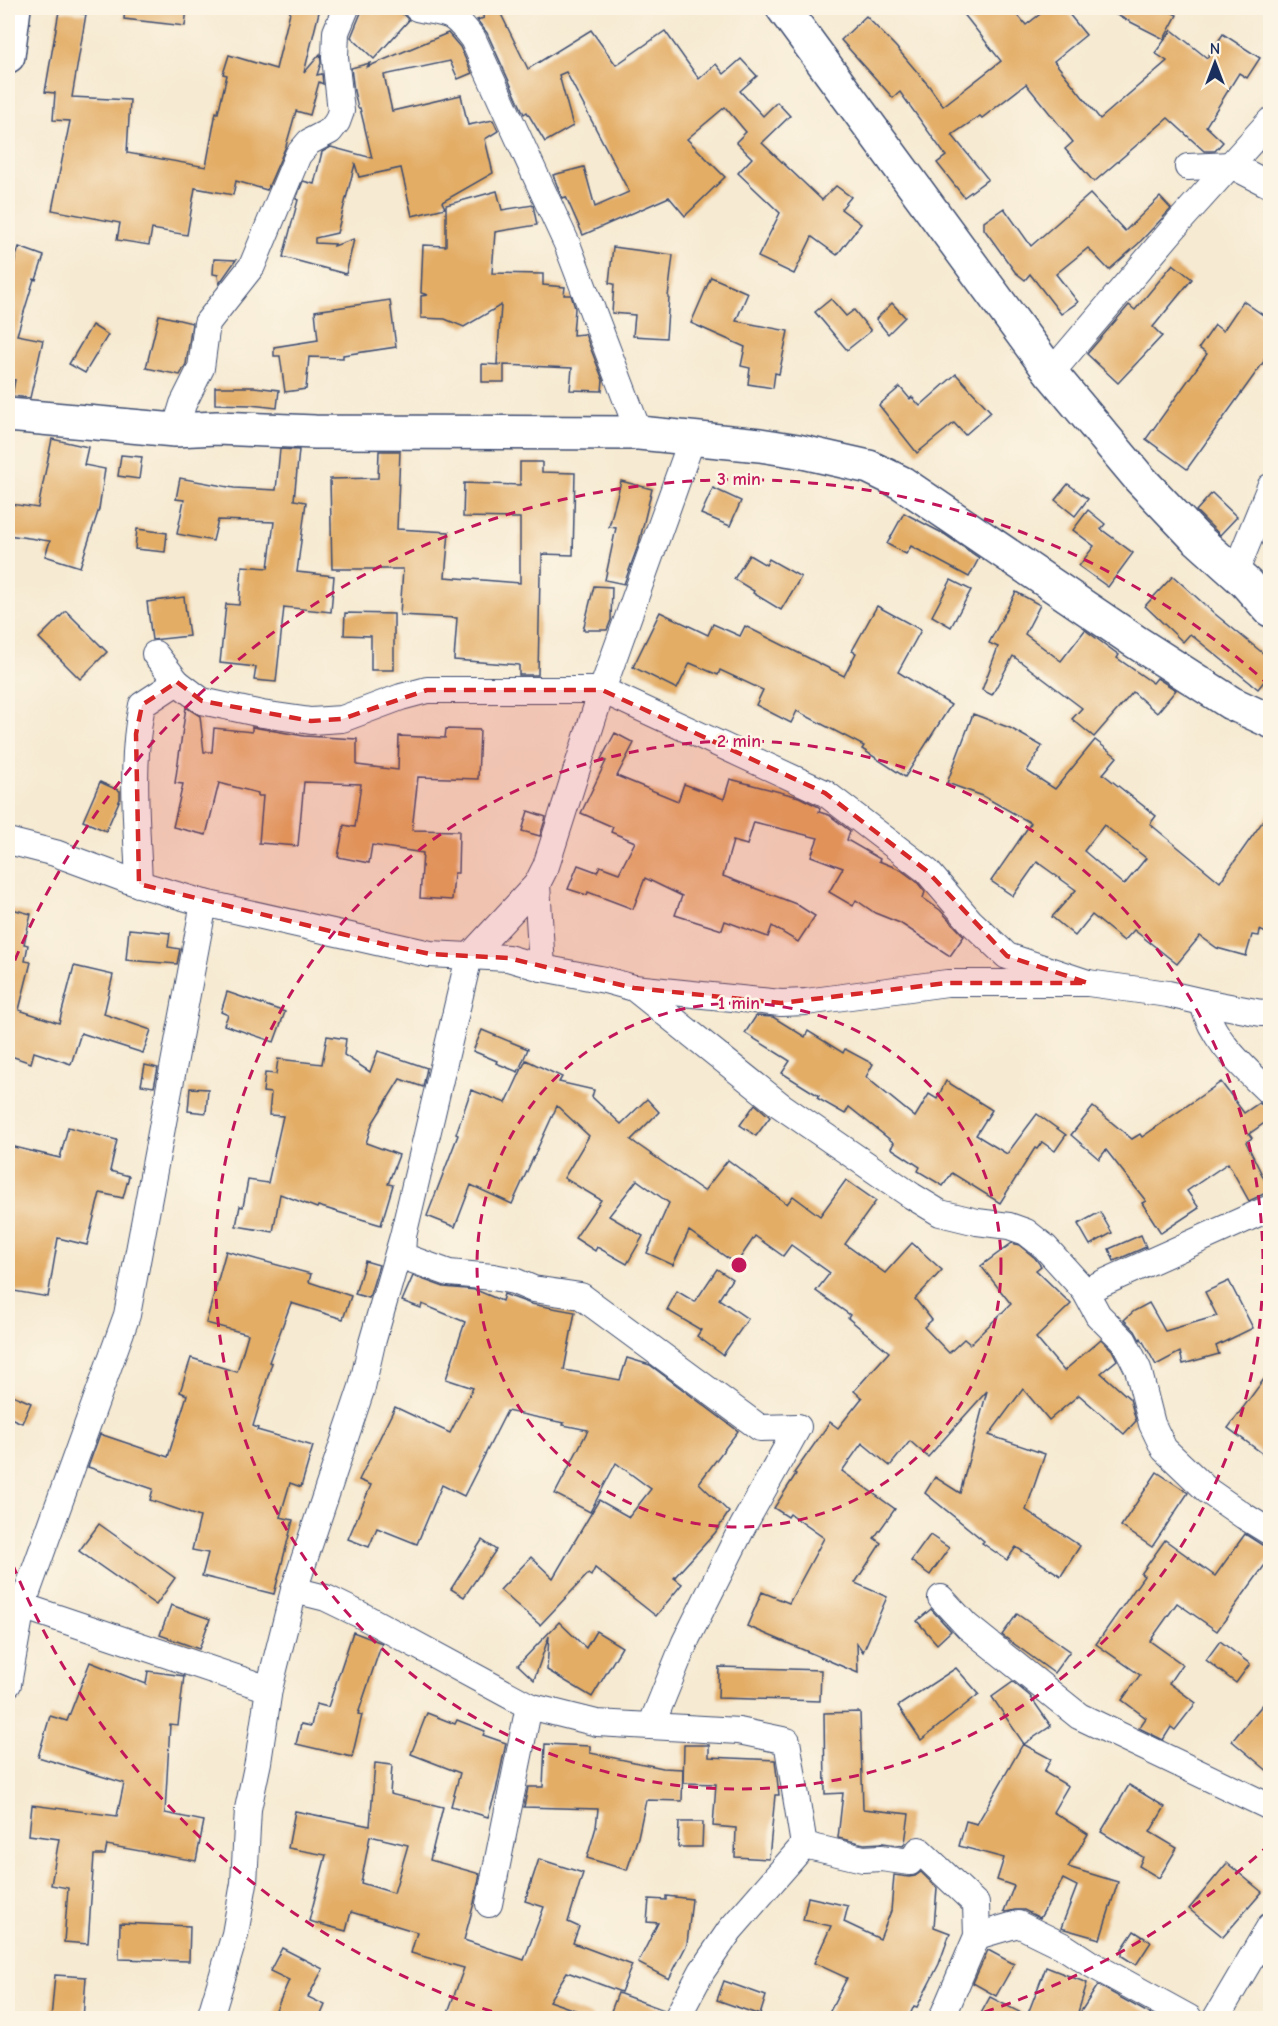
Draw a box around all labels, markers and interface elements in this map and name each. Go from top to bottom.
north arrow [1185,33,1245,93]
text: N [1210,40,1220,58]
text: 3 min [717,469,761,490]
text: 2 min [717,731,761,752]
text: 1 min [718,993,760,1014]
centre of rings [729,1255,749,1275]

